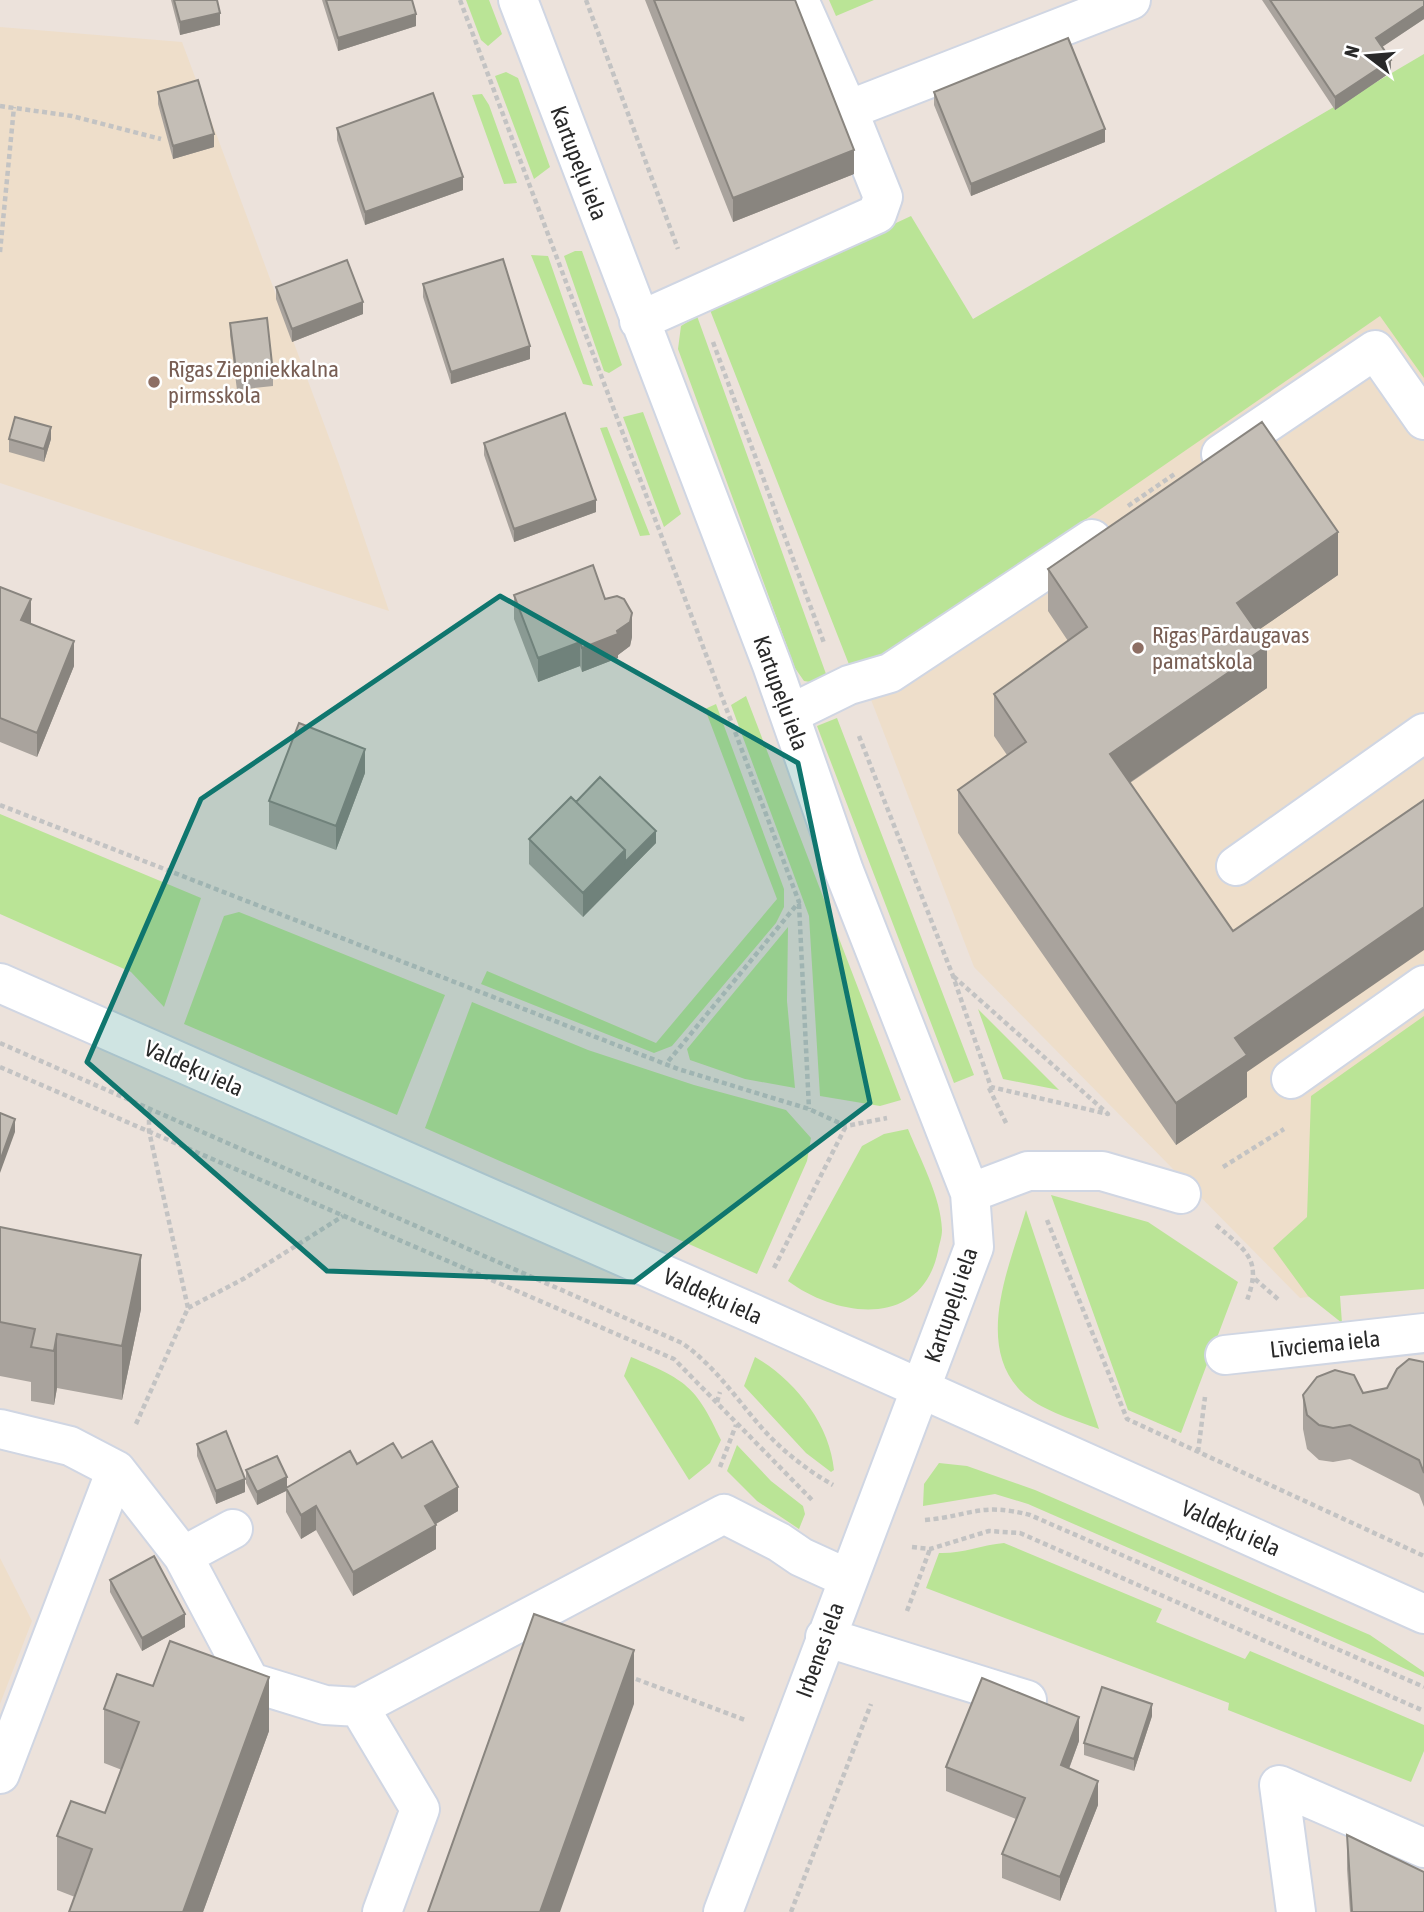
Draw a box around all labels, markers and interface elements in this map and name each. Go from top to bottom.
north arrow [1333,21,1403,91]
text: N [1340,43,1364,60]
street label: Kartupeļu iela [545,102,613,224]
place label: Rīgas Ziepniekkalna pirmsskola [168,356,339,408]
marker: Rīgas Ziepniekkalna pirmsskola [146,374,162,390]
place label: Rīgas Pārdaugavas pamatskola [1152,622,1309,674]
street label: Kartupeļu iela [748,632,814,754]
marker: Rīgas Pārdaugavas pamatskola [1130,640,1146,656]
street label: Valdeķu iela [141,1035,247,1101]
street label: Kartupeļu iela [919,1244,983,1366]
street label: Valdeķu iela [660,1263,766,1329]
street label: Līvciema iela [1269,1325,1381,1363]
street label: Valdeķu iela [1178,1495,1284,1561]
street label: Irbenes iela [791,1599,849,1701]

